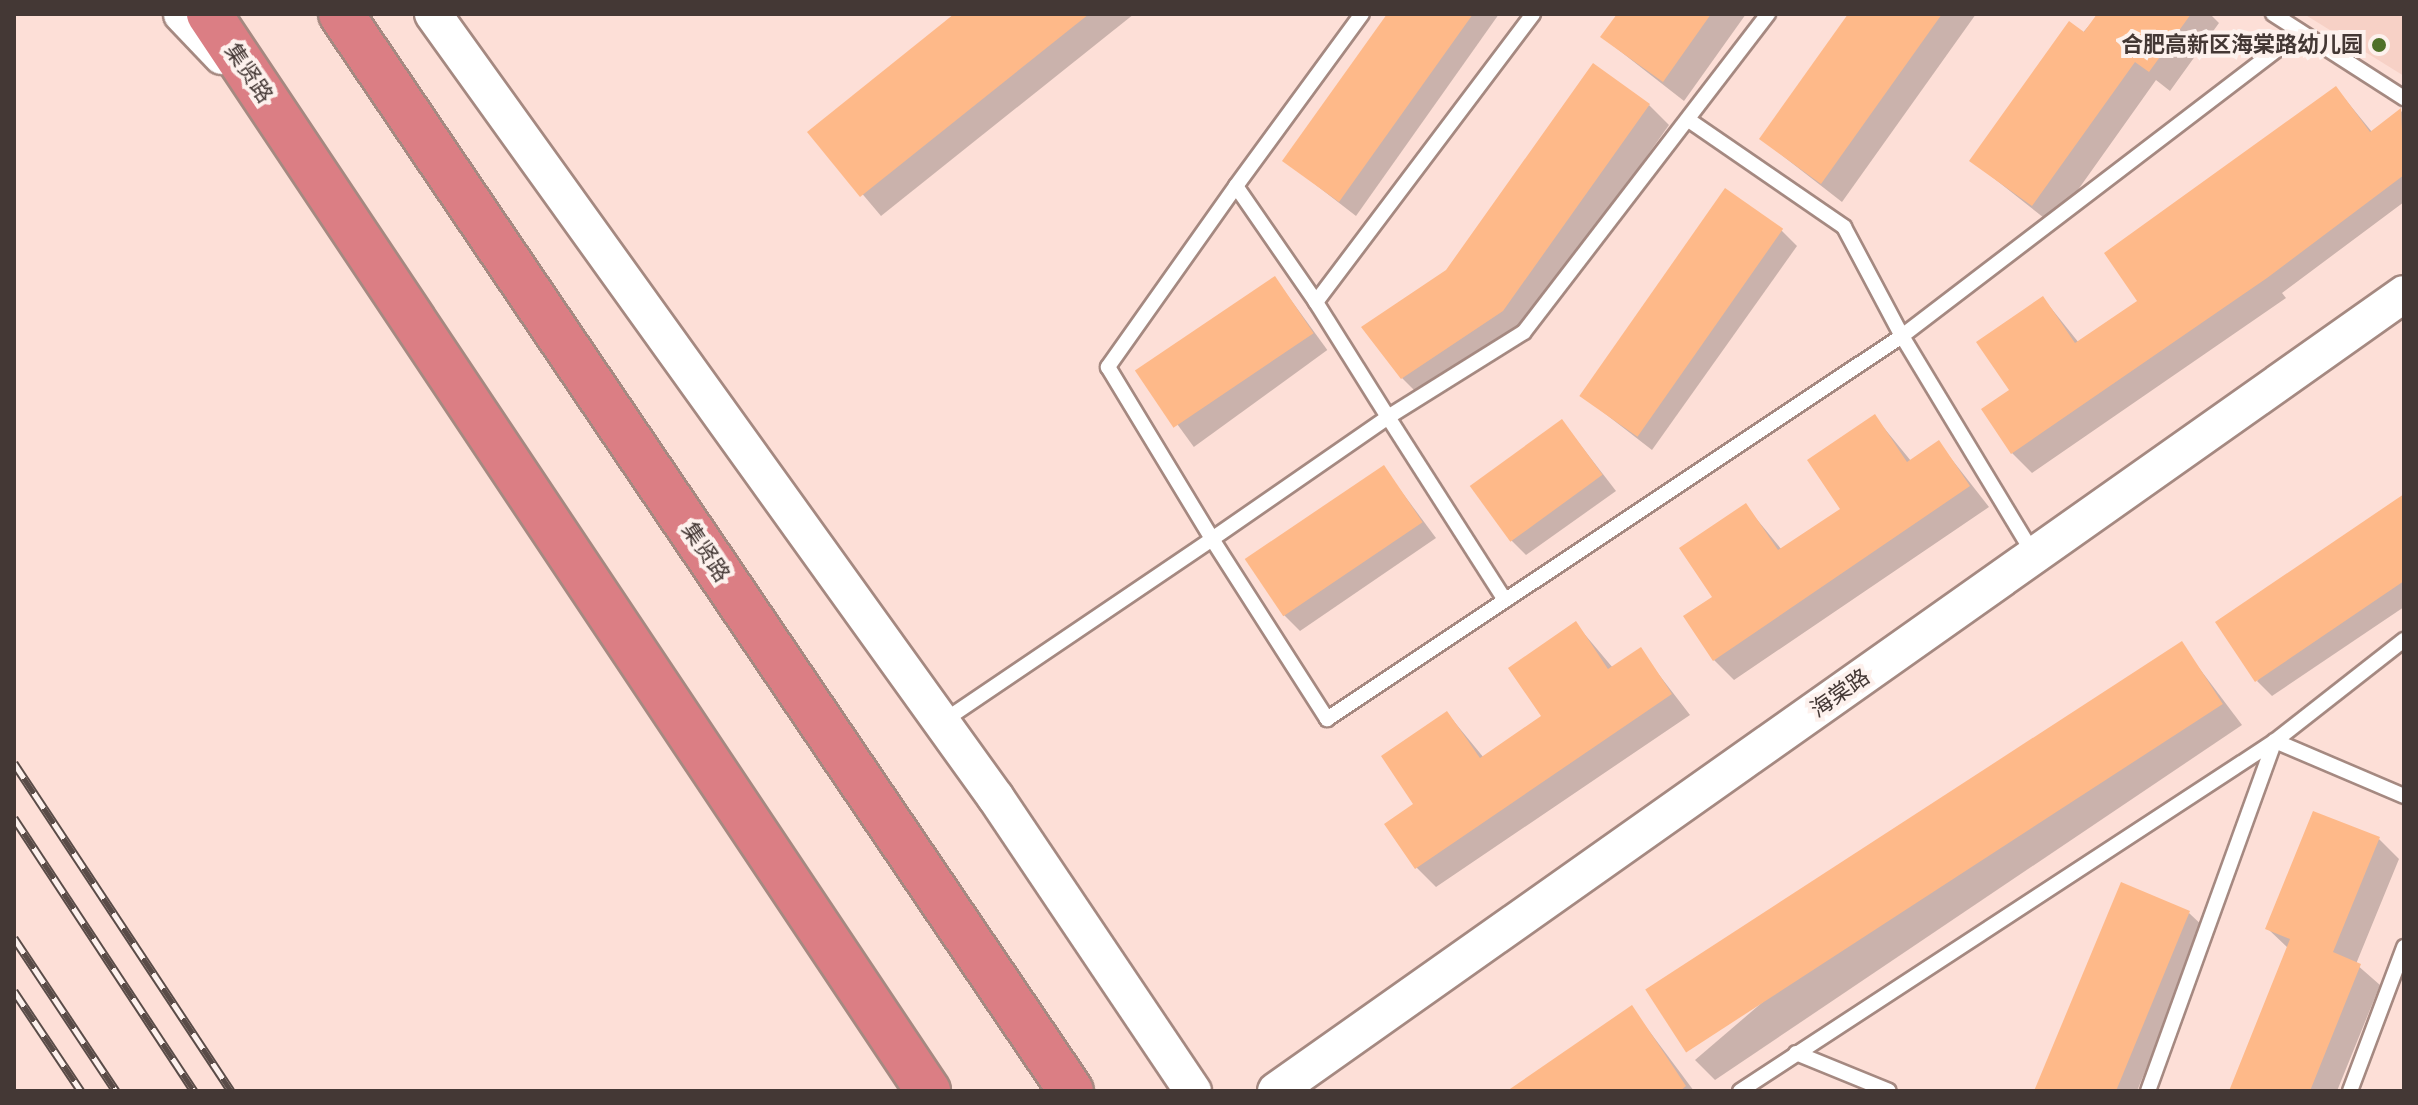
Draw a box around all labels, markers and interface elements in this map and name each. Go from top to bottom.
place label: 合肥高新区海棠路幼儿园 [2121,32,2363,58]
marker: 合肥高新区海棠路幼儿园 [2370,36,2388,54]
street label: 集贤路 [220,38,278,108]
street label: 集贤路 [677,517,735,587]
street label: 海棠路 [1805,663,1875,723]

